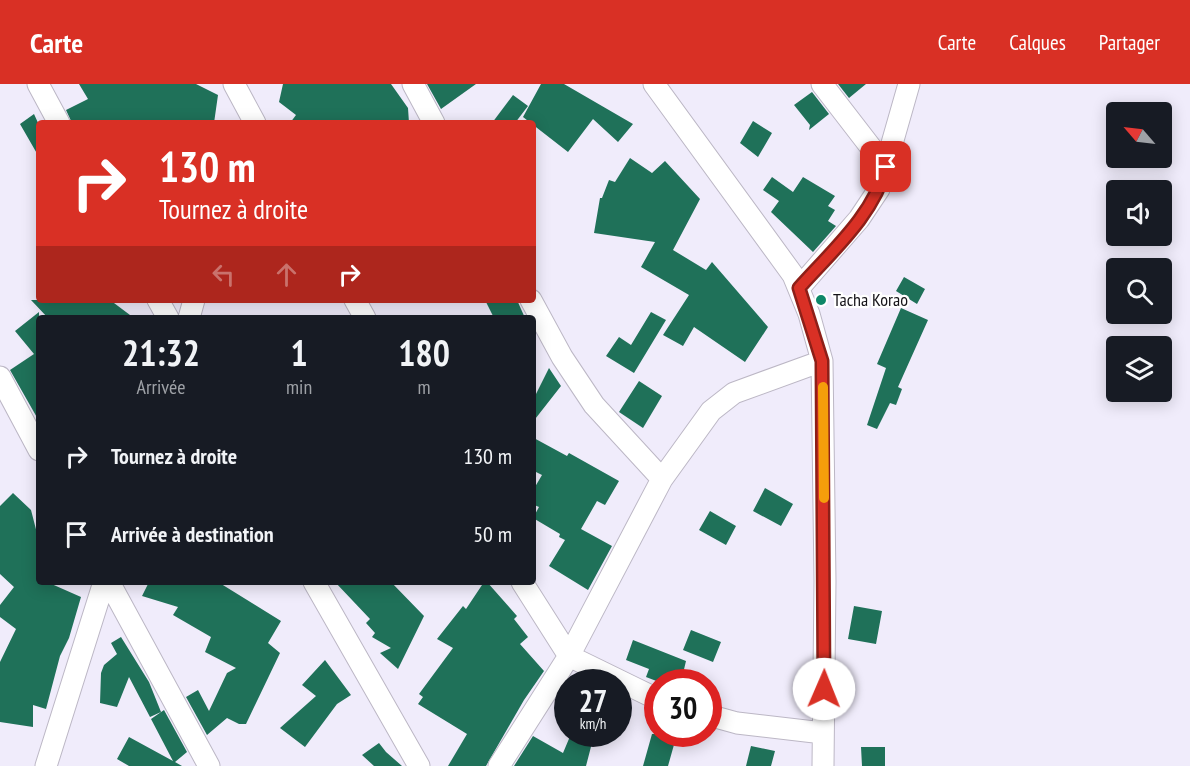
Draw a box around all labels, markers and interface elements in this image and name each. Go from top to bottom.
text: Carte [30,24,83,61]
text: Carte [938,29,976,56]
text: Calques [1009,29,1066,56]
text: Partager [1099,29,1160,56]
north arrow [1106,102,1172,168]
map controls [1106,102,1172,402]
text: 130 m [159,139,256,194]
pin [860,141,911,192]
icon: right [60,144,138,222]
icon: arrive [869,150,902,183]
button: sound [1106,180,1172,246]
text: Tournez à droite [159,192,308,226]
icon: left [207,258,240,291]
icon: ahead [270,258,303,291]
icon: right [333,258,366,291]
button: search [1106,258,1172,324]
place label: Tacha Korao [833,288,908,311]
marker: Tacha Korao [814,293,828,307]
text: 21:32 [122,329,200,376]
text: 1 [290,329,308,376]
text: 180 [398,329,450,376]
button: layers [1106,336,1172,402]
text: Arrivée [137,374,185,400]
text: min [286,374,312,400]
text: m [418,374,431,400]
icon: right [60,440,93,473]
text: Tournez à droite [111,442,237,470]
text: 130 m [463,442,512,470]
icon: arrive [60,518,93,551]
text: Arrivée à destination [111,520,274,548]
text: 50 m [473,520,512,548]
position arrow [792,657,856,721]
speed limit sign: 30 [644,669,722,747]
text: 27 [579,681,607,720]
text: km/h [580,714,606,733]

